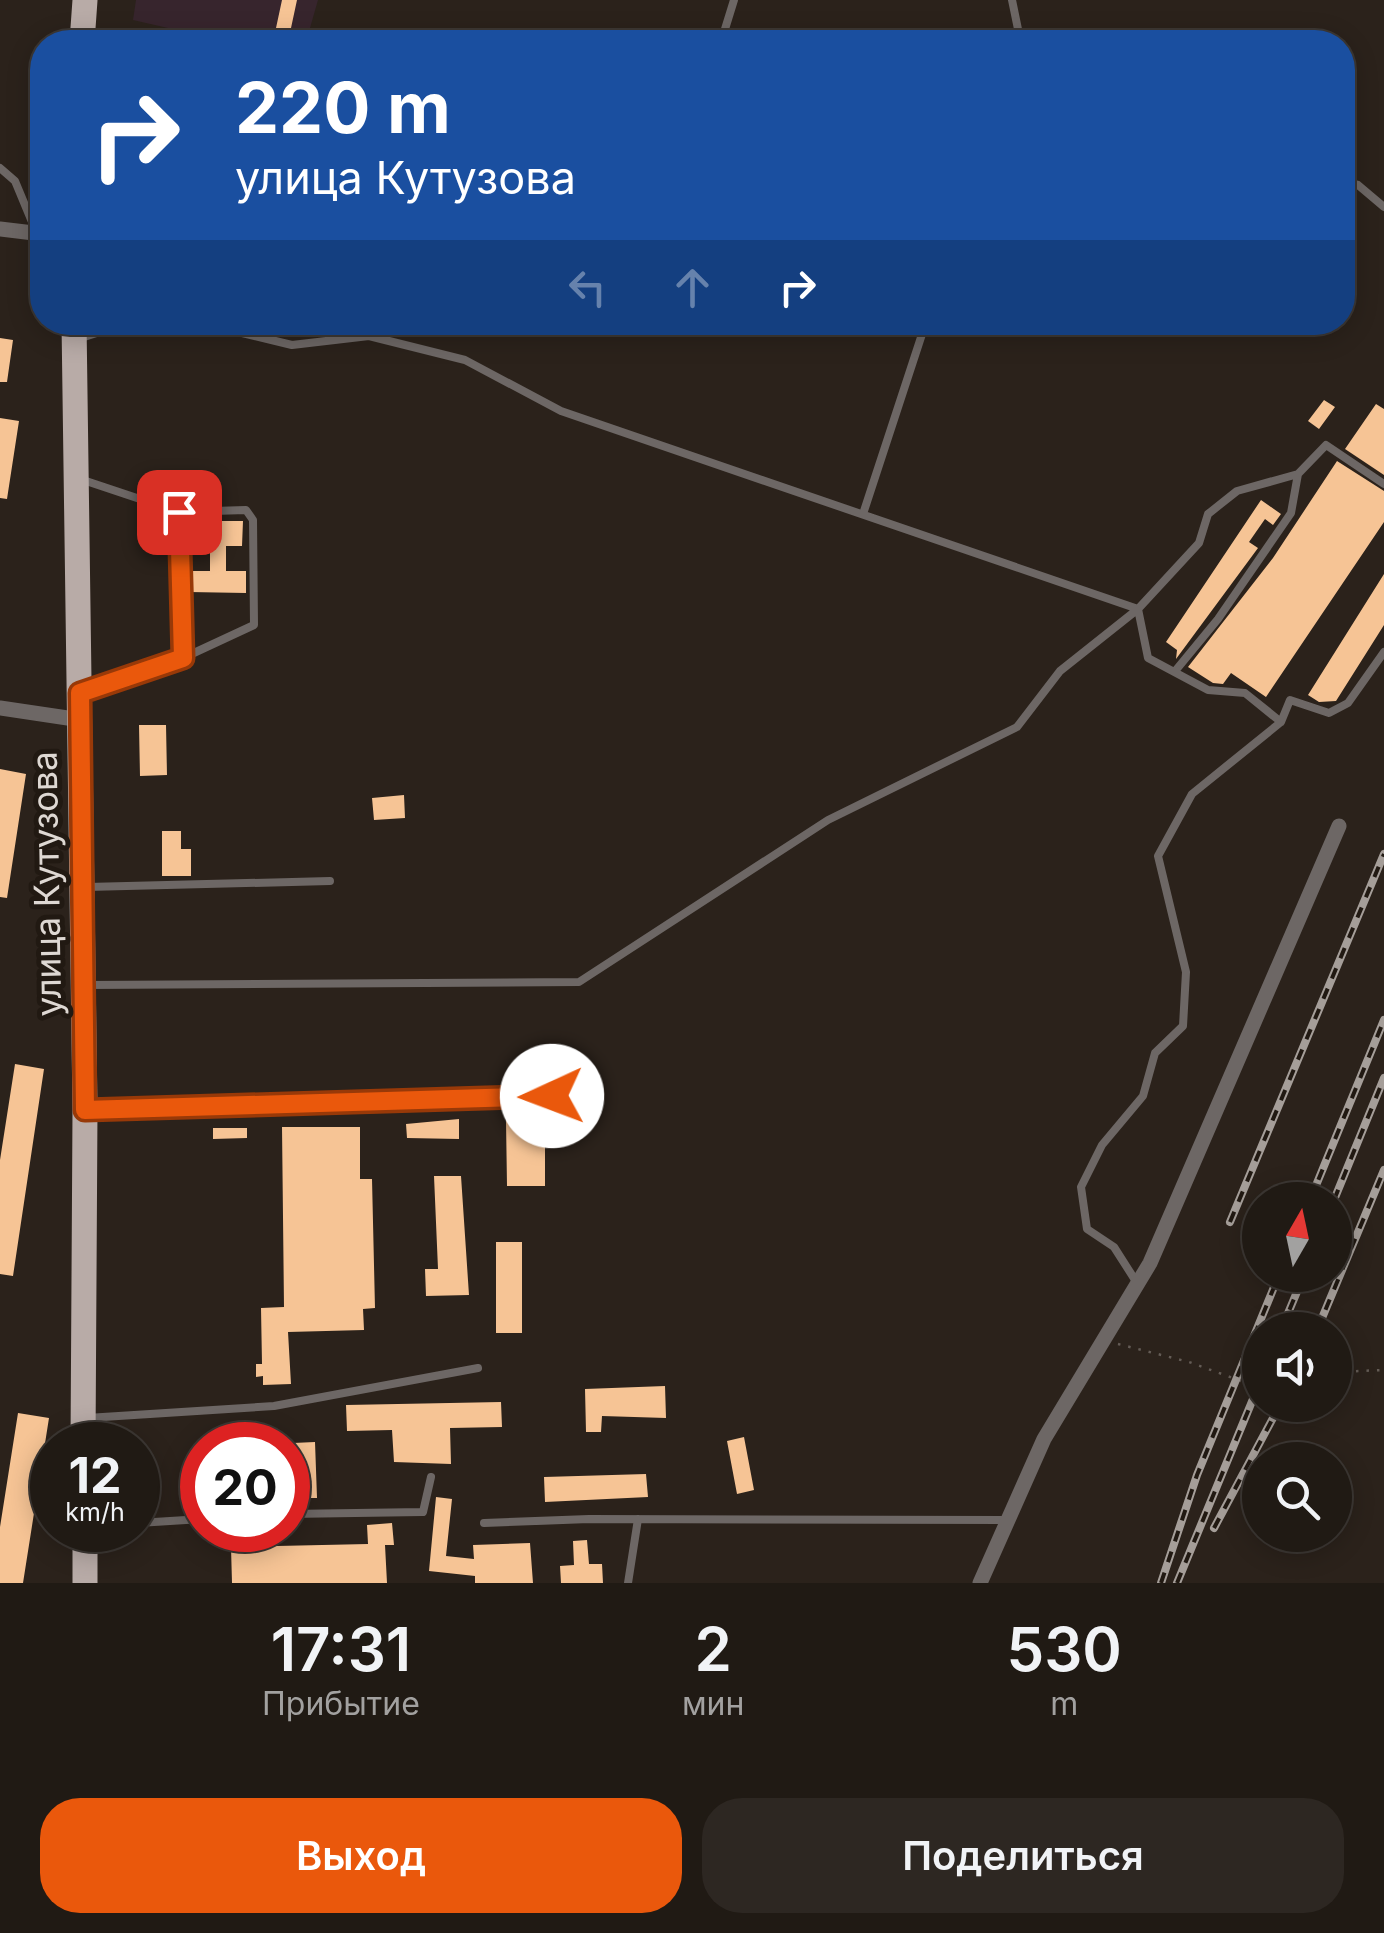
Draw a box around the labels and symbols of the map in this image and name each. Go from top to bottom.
pin [137,470,222,555]
street label: улица Кутузова [23,751,69,1017]
position arrow [500,1044,604,1148]
north arrow [1242,1182,1352,1292]
speed limit sign: 20 [180,1422,310,1552]

